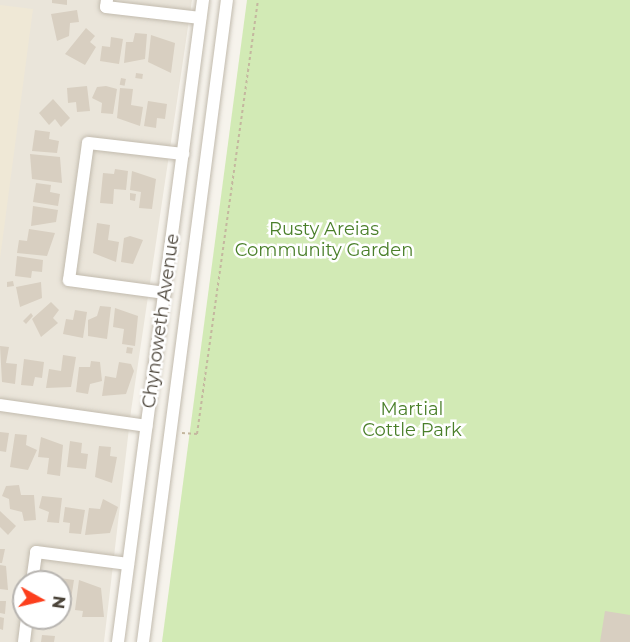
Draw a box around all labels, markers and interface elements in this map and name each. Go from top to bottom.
park label: Rusty Areias Community Garden [235,219,413,262]
street label: Chynoweth Avenue [138,232,184,410]
park label: Martial Cottle Park [362,399,462,442]
north arrow [12,570,72,630]
text: N [48,595,69,610]

